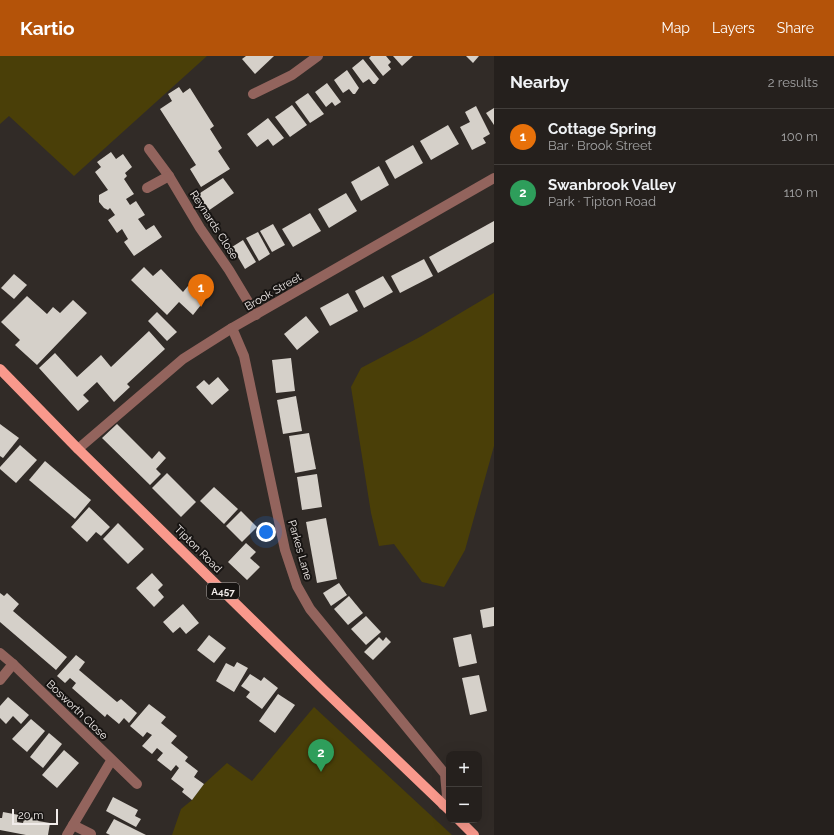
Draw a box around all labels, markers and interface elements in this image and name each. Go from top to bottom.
text: Kartio [20,17,75,39]
text: Map [662,20,690,36]
text: Layers [712,20,755,36]
text: Share [777,20,814,36]
text: Nearby [510,72,569,92]
text: 2 results [768,75,818,90]
text: Cottage Spring [548,120,656,138]
text: 1 [520,129,526,144]
text: 100 m [781,129,818,144]
text: Bar · Brook Street [548,138,652,153]
text: Swanbrook Valley [548,176,676,194]
text: 2 [519,185,527,200]
text: 110 m [784,185,818,200]
street label: Reynards Close [187,188,241,262]
text: Park · Tipton Road [548,194,656,209]
street label: Brook Street [242,270,304,313]
pin: 1 [188,274,214,307]
street label: Parkes Lane [285,518,315,582]
your location [256,522,276,542]
street label: Tipton Road [172,523,224,575]
road number: A457 [207,583,239,599]
street label: Bosworth Close [44,678,111,743]
pin: 2 [308,739,334,772]
map controls [446,751,482,823]
button: + [446,751,482,787]
button: − [446,787,482,823]
scale bar [12,807,58,826]
text: 20 m [18,809,43,822]

